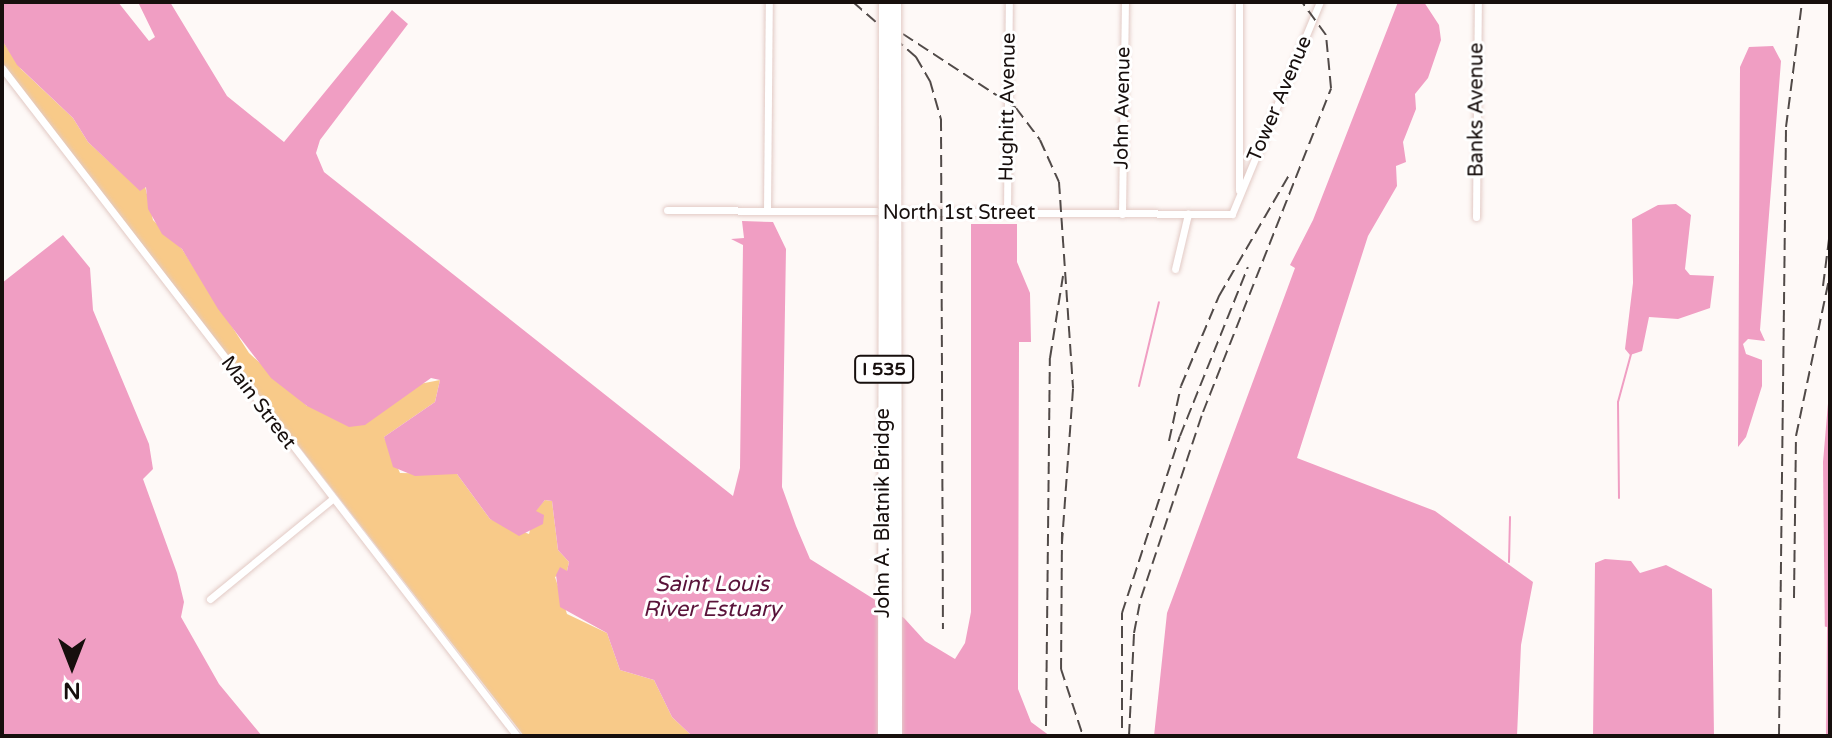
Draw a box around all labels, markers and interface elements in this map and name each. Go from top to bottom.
street label: Hughitt Avenue [995,32,1021,182]
street label: Tower Avenue [1243,32,1317,166]
street label: Banks Avenue [1465,43,1489,177]
street label: John Avenue [1110,46,1136,170]
street label: North 1st Street [883,201,1035,225]
street label: Main Street [215,352,301,454]
road number: I 535 [854,355,914,383]
street label: John A. Blatnik Bridge [871,408,895,618]
water label: Saint Louis River Estuary [643,571,781,622]
north arrow [32,626,112,706]
text: N [63,677,81,703]

